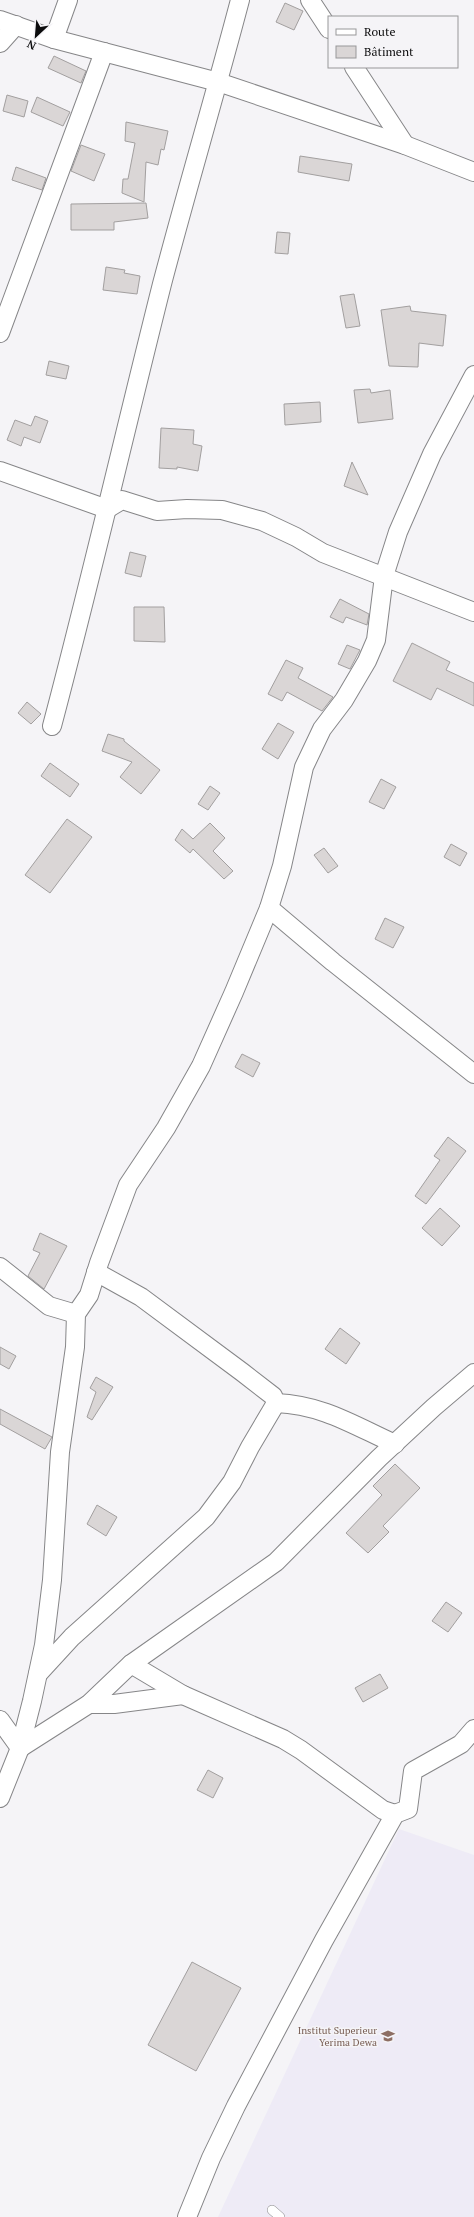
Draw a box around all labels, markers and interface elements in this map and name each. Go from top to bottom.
north arrow [16,16,56,56]
legend [328,16,458,68]
text: Route [364,24,395,39]
text: N [24,37,38,53]
text: Bâtiment [364,44,414,59]
place label: Institut Superieur Yerima Dewa [298,2024,377,2049]
school or university icon: Institut Superieur Yerima Dewa [380,2028,396,2044]

